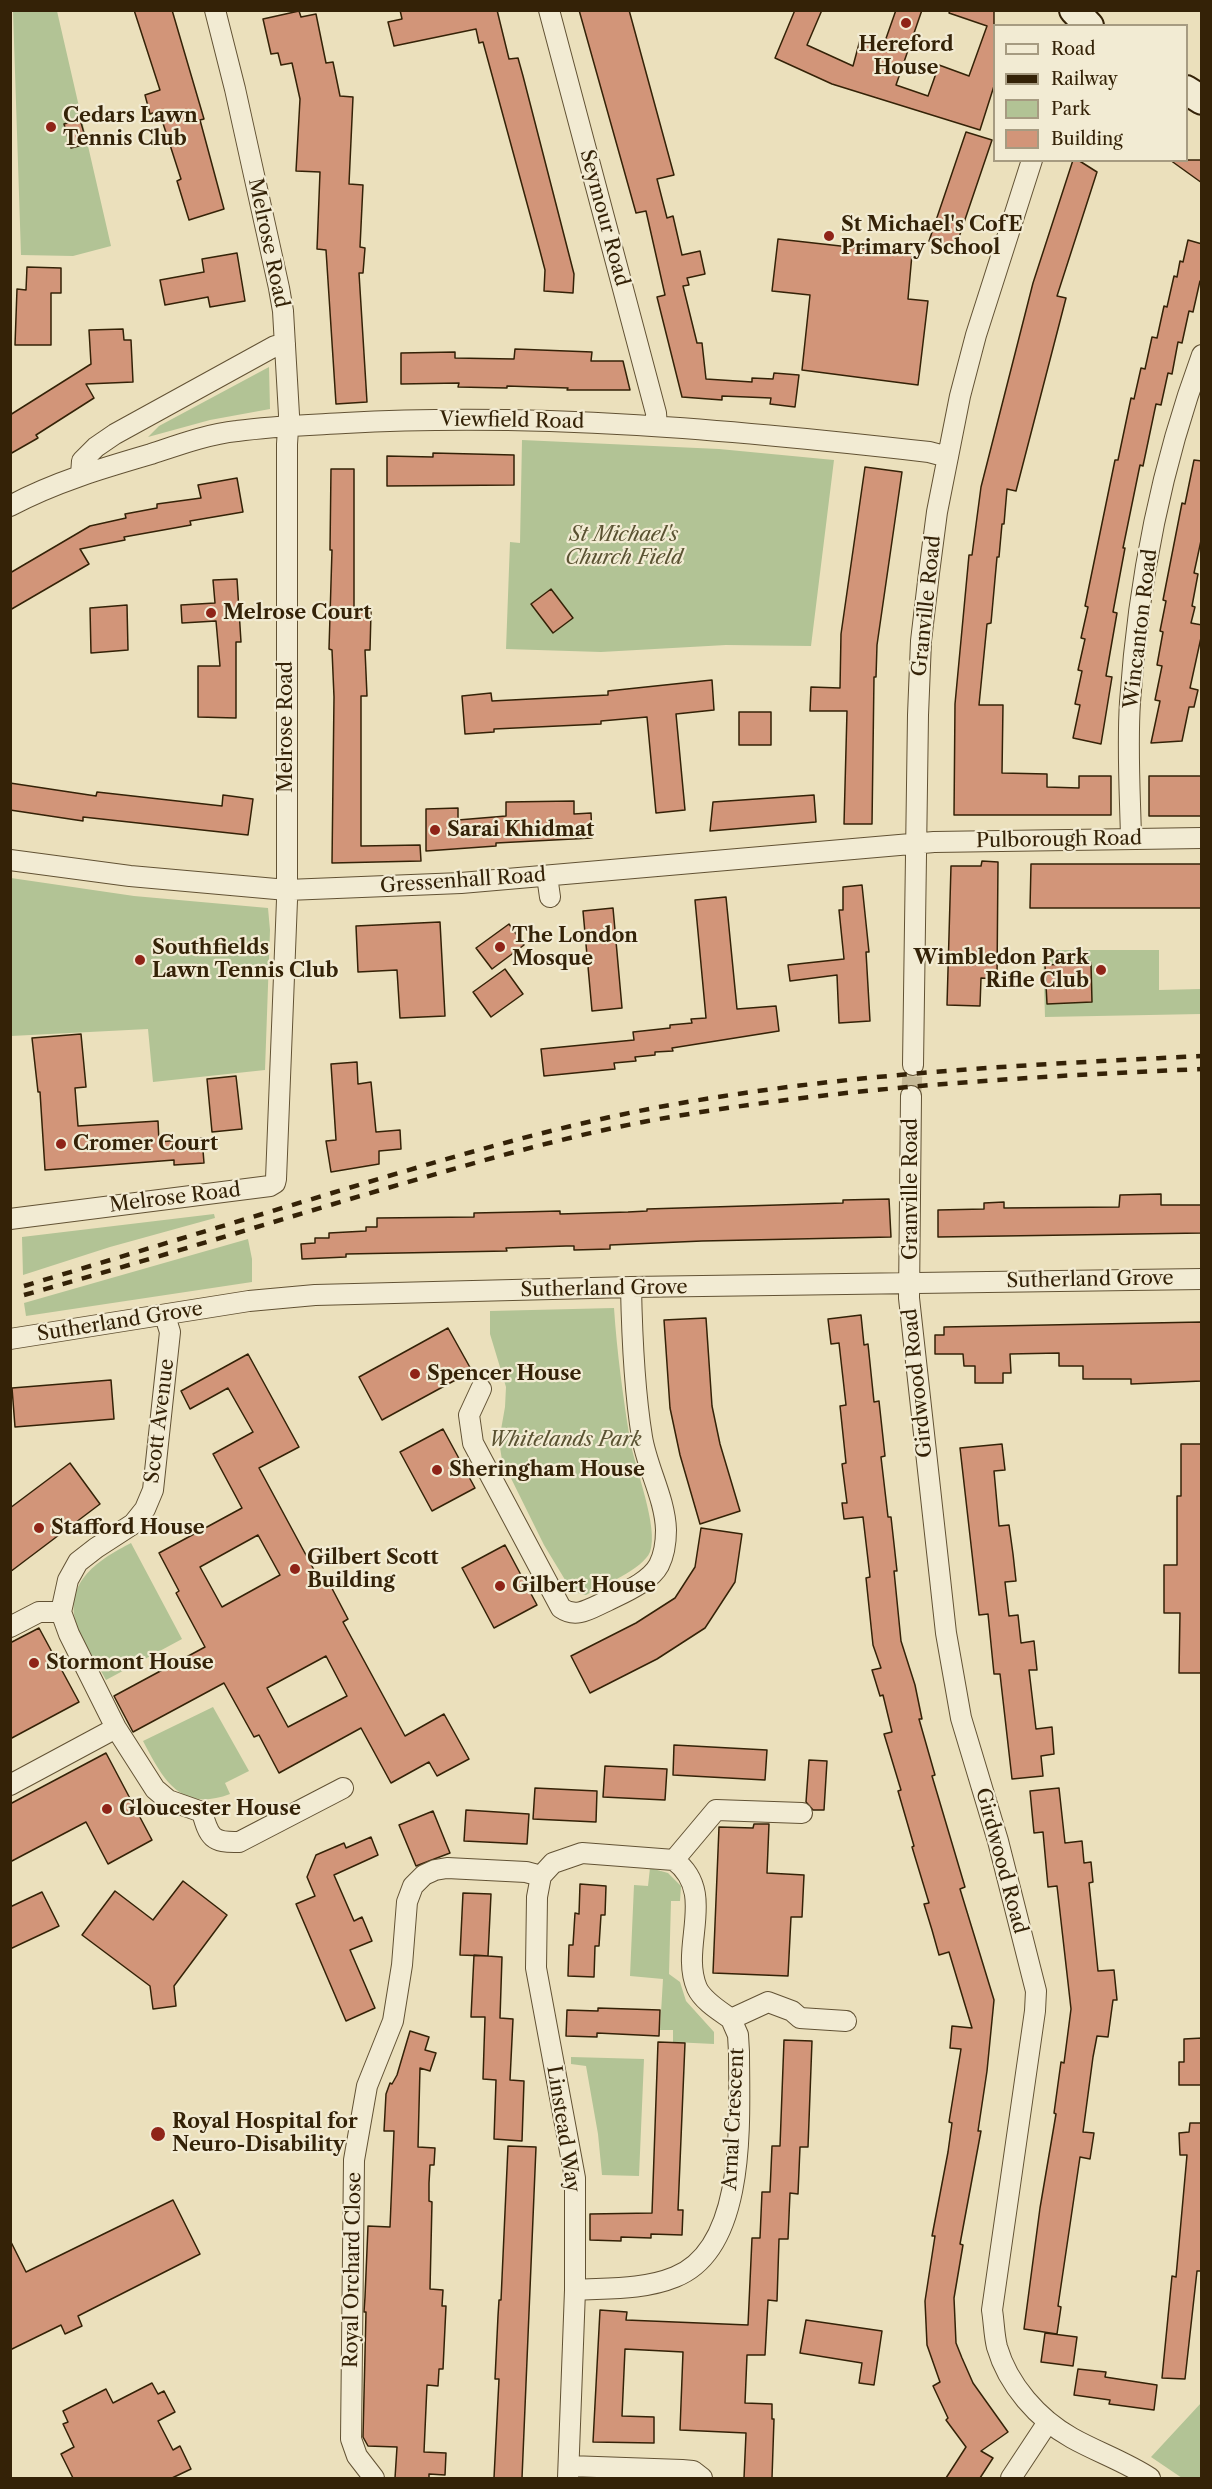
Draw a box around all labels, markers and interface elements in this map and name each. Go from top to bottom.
marker: Hereford House [899,16,913,30]
legend [993,24,1188,162]
place label: Hereford House [859,33,953,80]
text: Road [1051,38,1096,60]
text: Railway [1051,68,1118,90]
text: Park [1051,98,1090,120]
place label: Cedars Lawn Tennis Club [63,104,198,151]
marker: Cedars Lawn Tennis Club [44,120,58,134]
text: Building [1051,128,1123,150]
street label: Seymour Road [574,147,634,289]
street label: Melrose Road [243,176,293,310]
place label: St Michael's CofE Primary School [841,213,1023,260]
marker: St Michael's CofE Primary School [822,229,836,243]
street label: Viewfield Road [439,408,585,434]
park label: St Michael's Church Field [565,523,683,570]
street label: Granville Road [908,534,946,678]
street label: Wincanton Road [1119,548,1163,710]
place label: Melrose Court [223,601,371,625]
marker: Melrose Court [204,606,218,620]
street label: Melrose Road [274,661,298,793]
place label: Sarai Khidmat [447,818,594,842]
marker: Sarai Khidmat [428,823,442,837]
street label: Pulborough Road [976,827,1142,853]
street label: Gressenhall Road [379,863,547,899]
place label: The London Mosque [512,924,638,971]
place label: Southfields Lawn Tennis Club [152,936,338,983]
marker: The London Mosque [493,940,507,954]
place label: Wimbledon Park Rifle Club [914,946,1089,993]
marker: Southfields Lawn Tennis Club [133,953,147,967]
marker: Wimbledon Park Rifle Club [1094,963,1108,977]
street label: Granville Road [899,1118,923,1260]
place label: Cromer Court [73,1132,218,1156]
marker: Cromer Court [54,1137,68,1151]
street label: Melrose Road [108,1178,242,1218]
street label: Sutherland Grove [1006,1267,1174,1293]
street label: Sutherland Grove [520,1276,688,1302]
street label: Sutherland Grove [35,1297,205,1347]
street label: Girdwood Road [898,1307,938,1459]
street label: Scott Avenue [140,1357,180,1485]
place label: Spencer House [427,1362,582,1386]
marker: Spencer House [408,1367,422,1381]
park label: Whitelands Park [488,1428,642,1452]
place label: Sheringham House [449,1458,645,1482]
marker: Sheringham House [430,1463,444,1477]
place label: Stafford House [51,1516,205,1540]
marker: Stafford House [32,1521,46,1535]
place label: Gilbert Scott Building [307,1546,439,1593]
marker: Gilbert Scott Building [288,1562,302,1576]
place label: Gilbert House [512,1574,656,1598]
marker: Gilbert House [493,1579,507,1593]
place label: Stormont House [46,1651,214,1675]
marker: Stormont House [27,1656,41,1670]
street label: Girdwood Road [970,1786,1032,1936]
place label: Gloucester House [119,1797,301,1821]
marker: Gloucester House [100,1802,114,1816]
street label: Arnal Crescent [718,2047,750,2191]
street label: Linstead Way [541,2064,585,2194]
place label: Royal Hospital for Neuro-Disability [172,2110,358,2157]
marker: Royal Hospital for Neuro-Disability [149,2125,167,2143]
street label: Royal Orchard Close [339,2172,367,2368]

